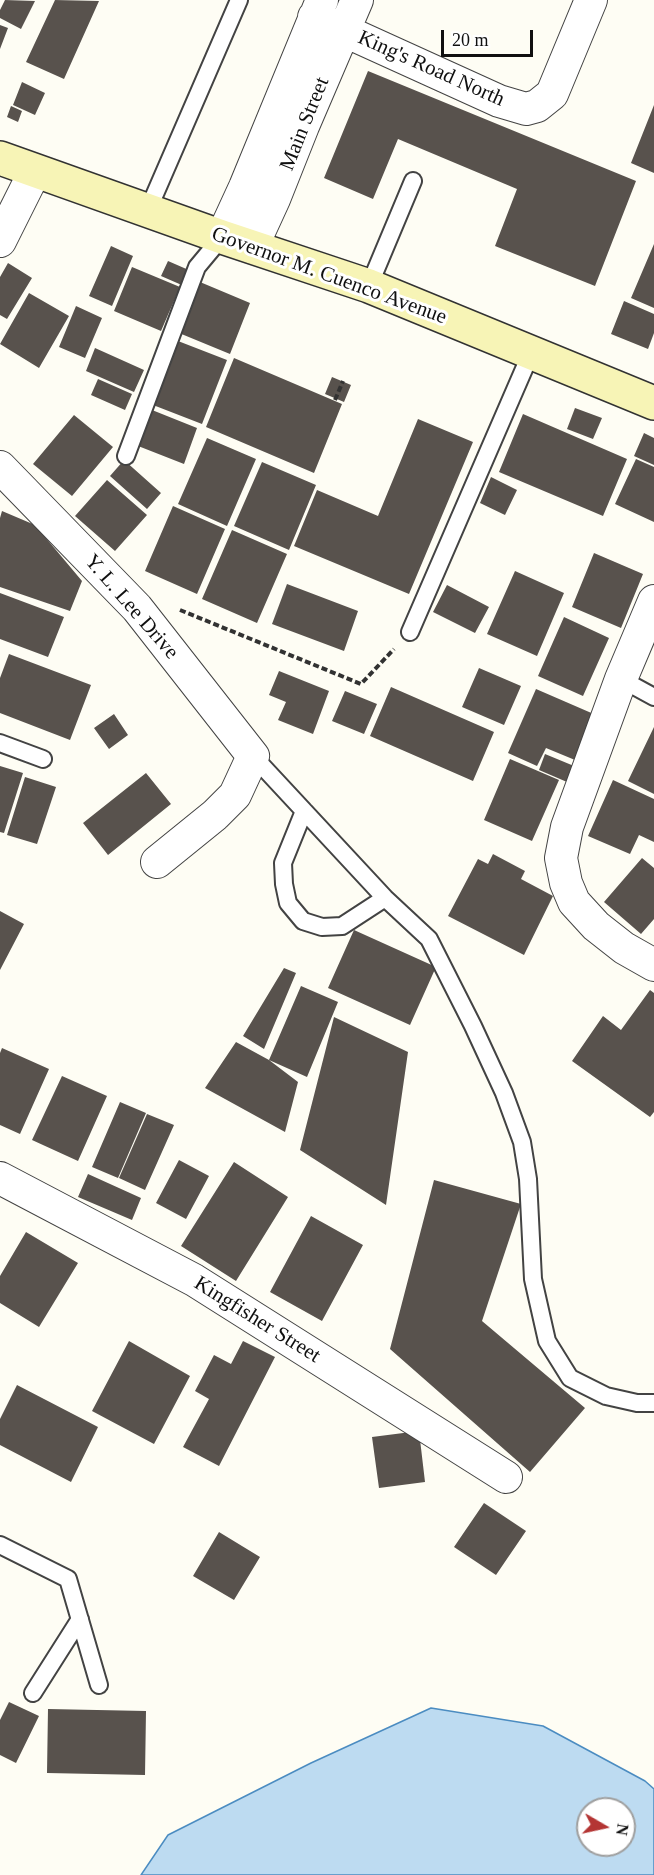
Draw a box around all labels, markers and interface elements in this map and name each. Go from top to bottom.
scale bar [444,18,536,56]
street label: King's Road North [354,25,508,113]
text: 20 m [452,30,489,50]
street label: Main Street [275,74,335,174]
street label: Governor M. Cuenco Avenue [208,222,450,330]
street label: Y. L. Lee Drive [79,549,183,665]
street label: Kingfisher Street [189,1271,325,1369]
north arrow [576,1797,636,1857]
text: N [613,1823,632,1837]

